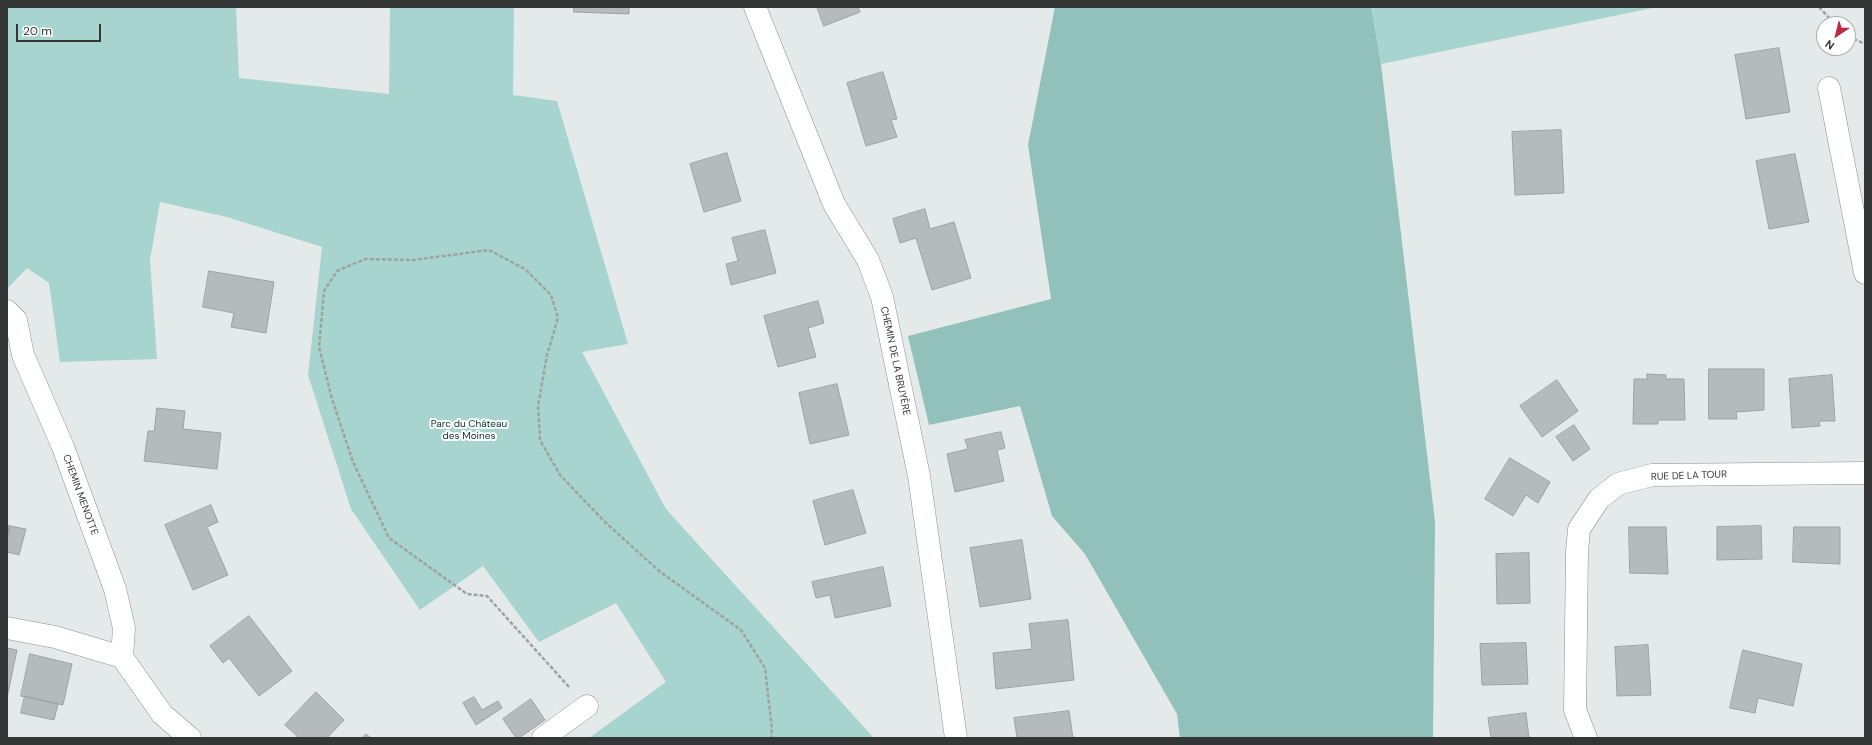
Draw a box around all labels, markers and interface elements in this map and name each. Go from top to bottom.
scale bar [18,16,103,42]
north arrow [1816,16,1856,56]
text: 20 m [23,23,52,39]
text: N [1822,37,1837,53]
street label: CHEMIN DE LA BRUYÈRE [878,305,912,417]
park label: Parc du Château des Moines [431,418,507,442]
street label: CHEMIN MENOTTE [60,453,100,537]
street label: RUE DE LA TOUR [1651,469,1727,483]

